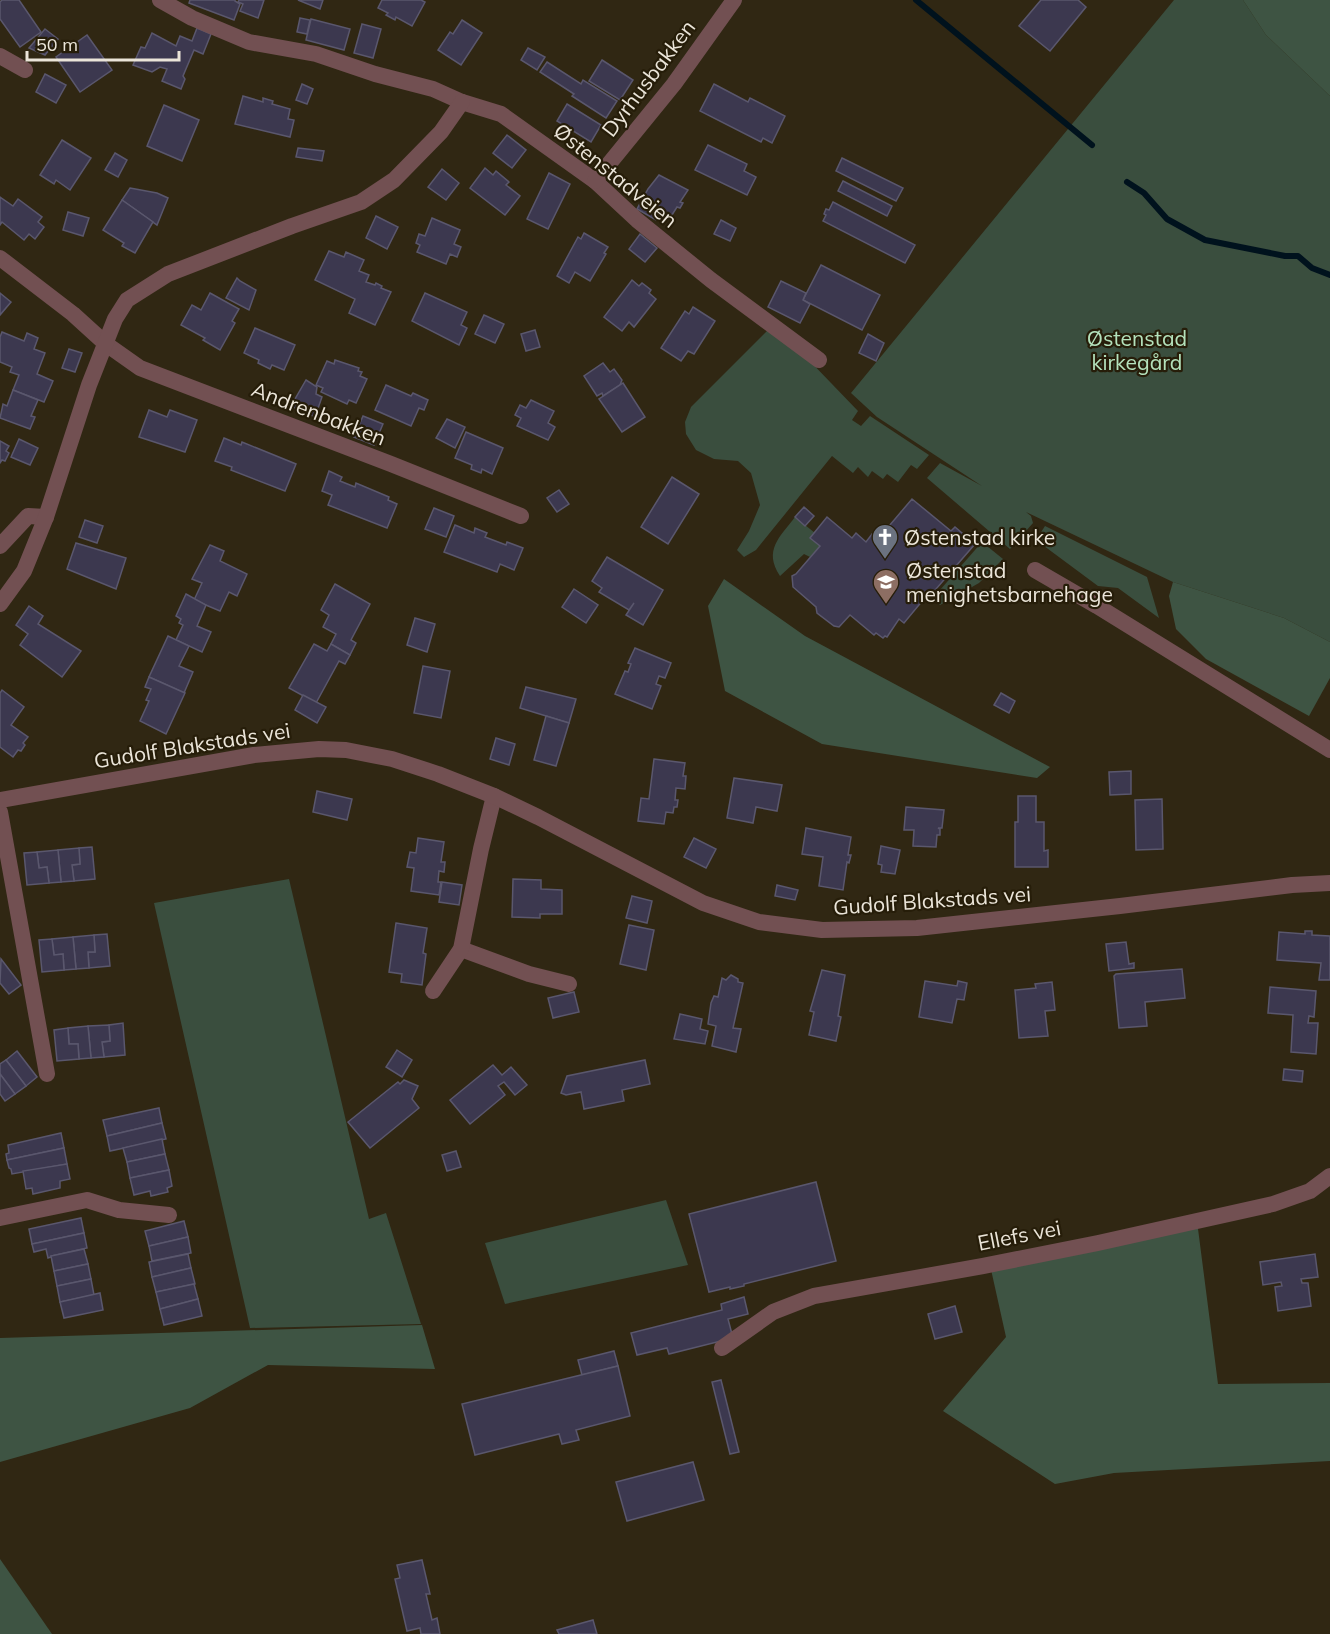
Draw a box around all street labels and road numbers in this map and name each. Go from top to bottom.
street label: Dyrhusbakken [596,14,700,142]
street label: Østenstadveien [549,117,683,233]
street label: Andrenbakken [248,375,390,451]
street label: Gudolf Blakstads vei [92,717,292,773]
street label: Gudolf Blakstads vei [832,880,1032,920]
street label: Ellefs vei [975,1214,1063,1256]

